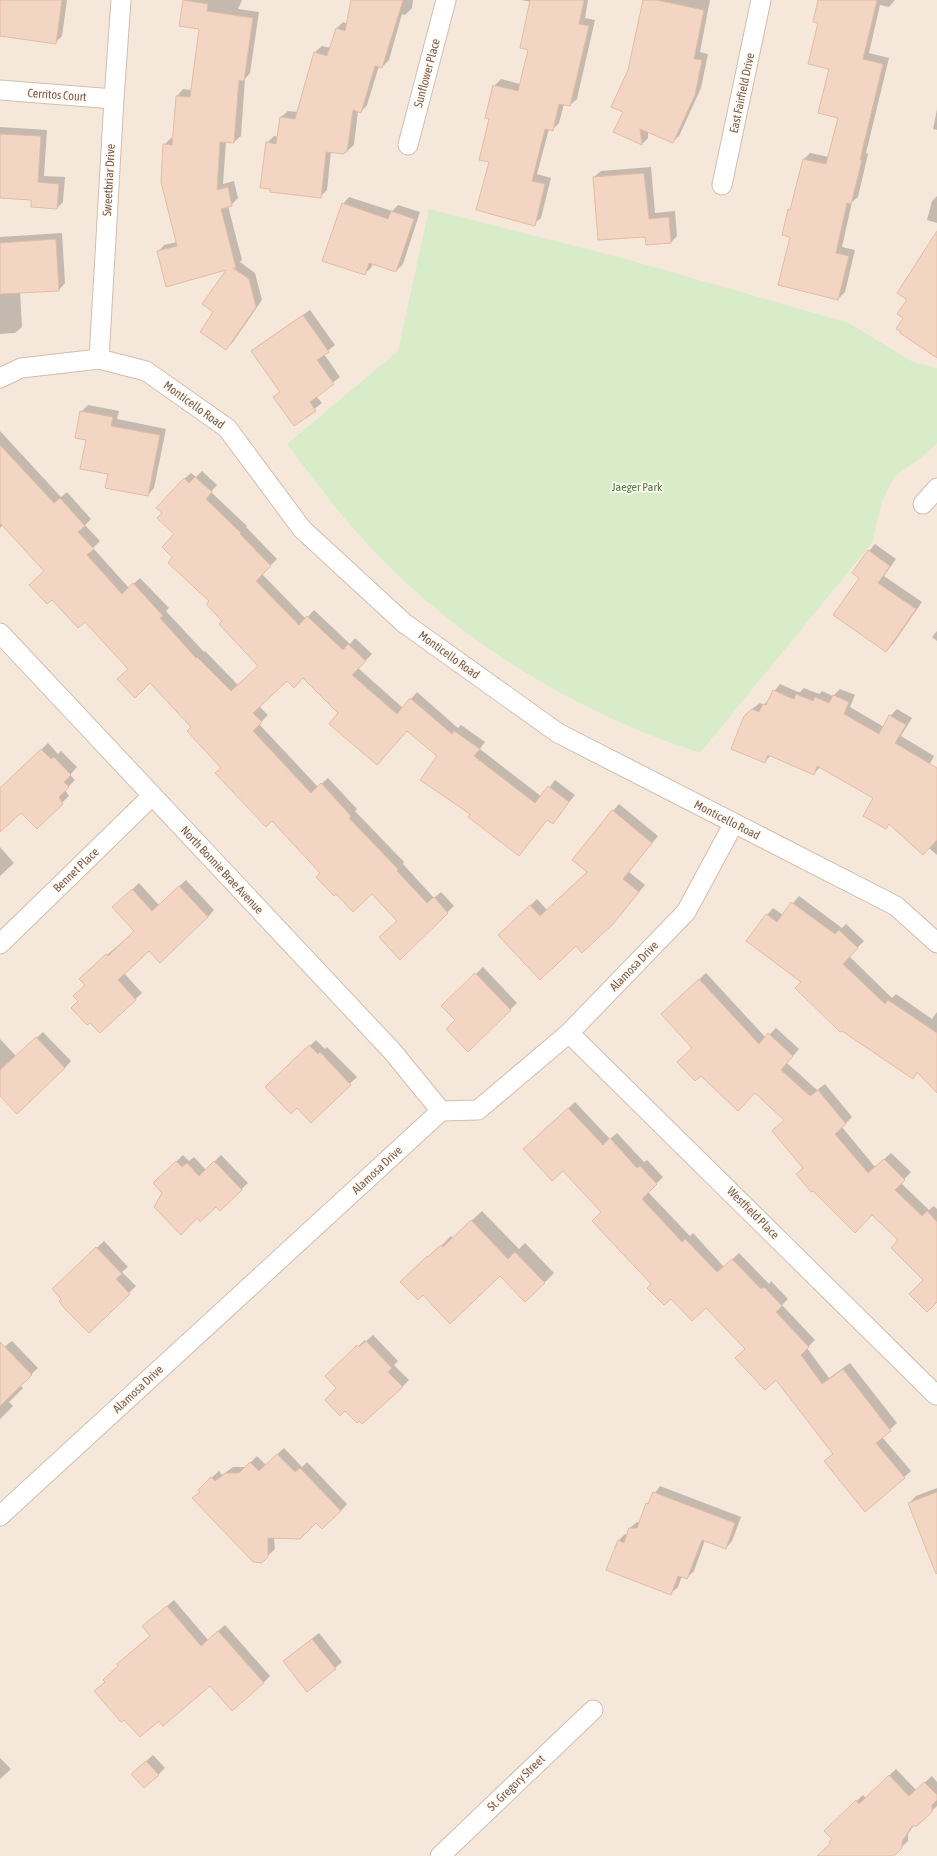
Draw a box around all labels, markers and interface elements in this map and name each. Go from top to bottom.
street label: Sunflower Place [411,37,443,109]
street label: East Fairfield Drive [727,52,757,134]
street label: Cerritos Court [27,86,88,104]
street label: Sweetbriar Drive [100,144,118,216]
street label: Monticello Road [161,378,227,432]
park label: Jaeger Park [612,480,663,494]
street label: Monticello Road [416,628,482,682]
street label: Monticello Road [692,797,762,843]
street label: North Bonnie Brae Avenue [178,823,266,917]
street label: Bennet Place [50,845,102,895]
street label: Alamosa Drive [607,938,661,994]
street label: Alamosa Drive [349,1143,405,1197]
street label: Westfield Place [724,1184,782,1242]
street label: Alamosa Drive [110,1362,166,1416]
street label: St. Gregory Street [484,1752,548,1814]

